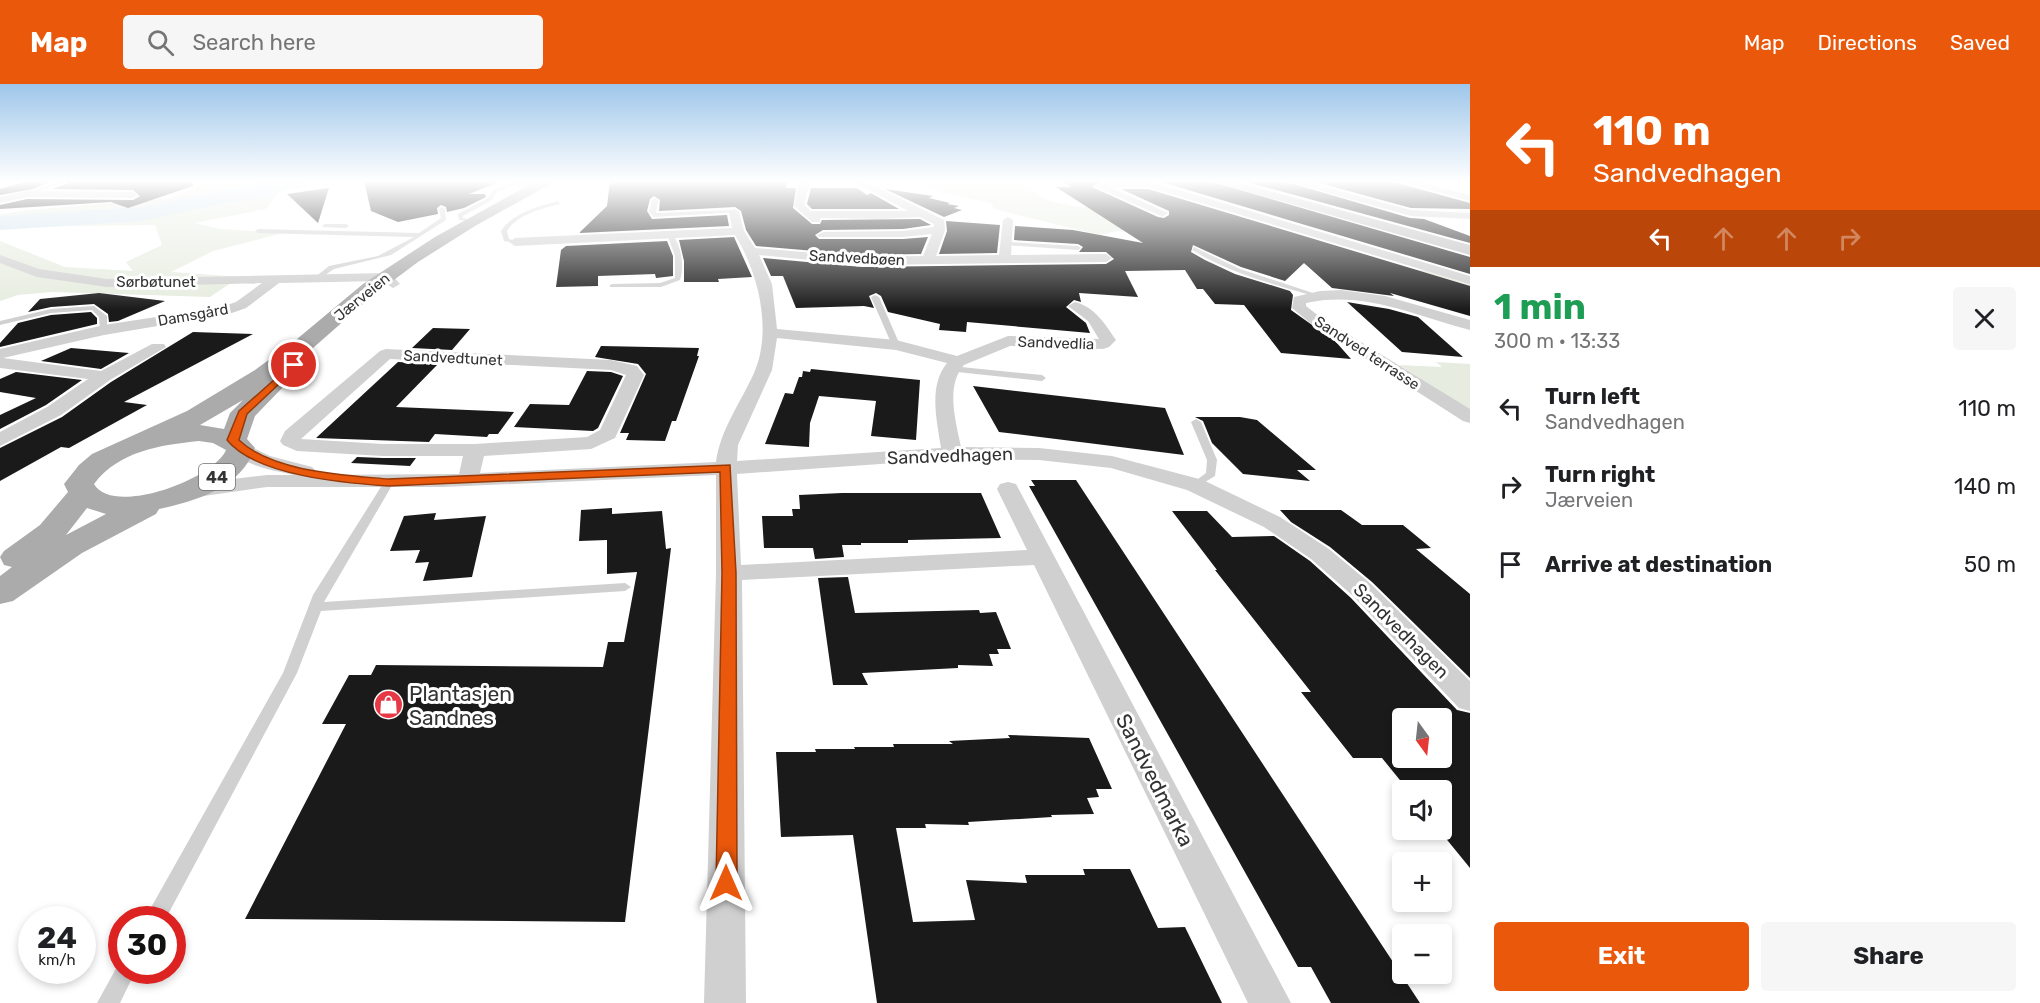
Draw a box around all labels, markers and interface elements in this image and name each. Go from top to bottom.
search box [123,15,543,69]
text: Map [30,26,87,59]
icon: search [144,26,177,59]
text: Search here [192,29,316,56]
text: Map [1744,30,1785,55]
text: Directions [1818,30,1917,55]
text: Saved [1950,30,2010,55]
text: 110 m [1593,106,1711,156]
icon: left [1494,108,1572,186]
text: Sandvedhagen [1593,157,1782,189]
icon: left [1644,222,1677,255]
icon: ahead [1707,222,1740,255]
icon: ahead [1770,222,1803,255]
icon: right [1833,222,1866,255]
street label: Sandvedbøen [809,246,905,270]
street label: Jærveien [331,269,393,325]
street label: Sørbøtunet [116,273,196,291]
text: 1 min [1494,285,1586,328]
button: close [1953,287,2016,350]
street label: Damsgård [156,300,230,330]
street label: Sandved terrasse [1311,312,1423,394]
text: 300 m · 13:33 [1494,329,1620,353]
street label: Sandvedlia [1017,333,1095,353]
pin [268,339,319,390]
street label: Sandvedtunet [403,346,503,370]
icon: arrive [277,348,310,381]
text: Turn left [1545,383,1640,410]
icon: left [1494,392,1527,425]
text: 110 m [1958,395,2016,422]
text: Sandvedhagen [1545,410,1685,434]
street label: Sandvedhagen [887,443,1013,469]
text: Turn right [1545,461,1655,488]
road number: 44 [199,464,235,490]
icon: right [1494,470,1527,503]
text: 140 m [1954,473,2016,500]
text: Jærveien [1545,488,1633,512]
icon: arrive [1494,548,1527,581]
text: Arrive at destination [1545,551,1772,578]
text: 50 m [1964,551,2016,578]
street label: Sandvedhagen [1349,579,1453,683]
place label: Plantasjen Sandnes [409,681,512,730]
shop icon: Plantasjen Sandnes [372,689,404,721]
north arrow [1392,708,1452,768]
map controls [1392,708,1452,984]
street label: Sandvedmarka [1111,709,1199,851]
button: sound [1392,780,1452,840]
position arrow [694,851,758,915]
button: + [1392,852,1452,912]
speed limit sign: 30 [108,906,186,984]
text: 24 [37,920,77,956]
button: Exit [1494,922,1749,991]
button: Share [1761,922,2016,991]
button: − [1392,924,1452,984]
text: km/h [38,951,76,969]

